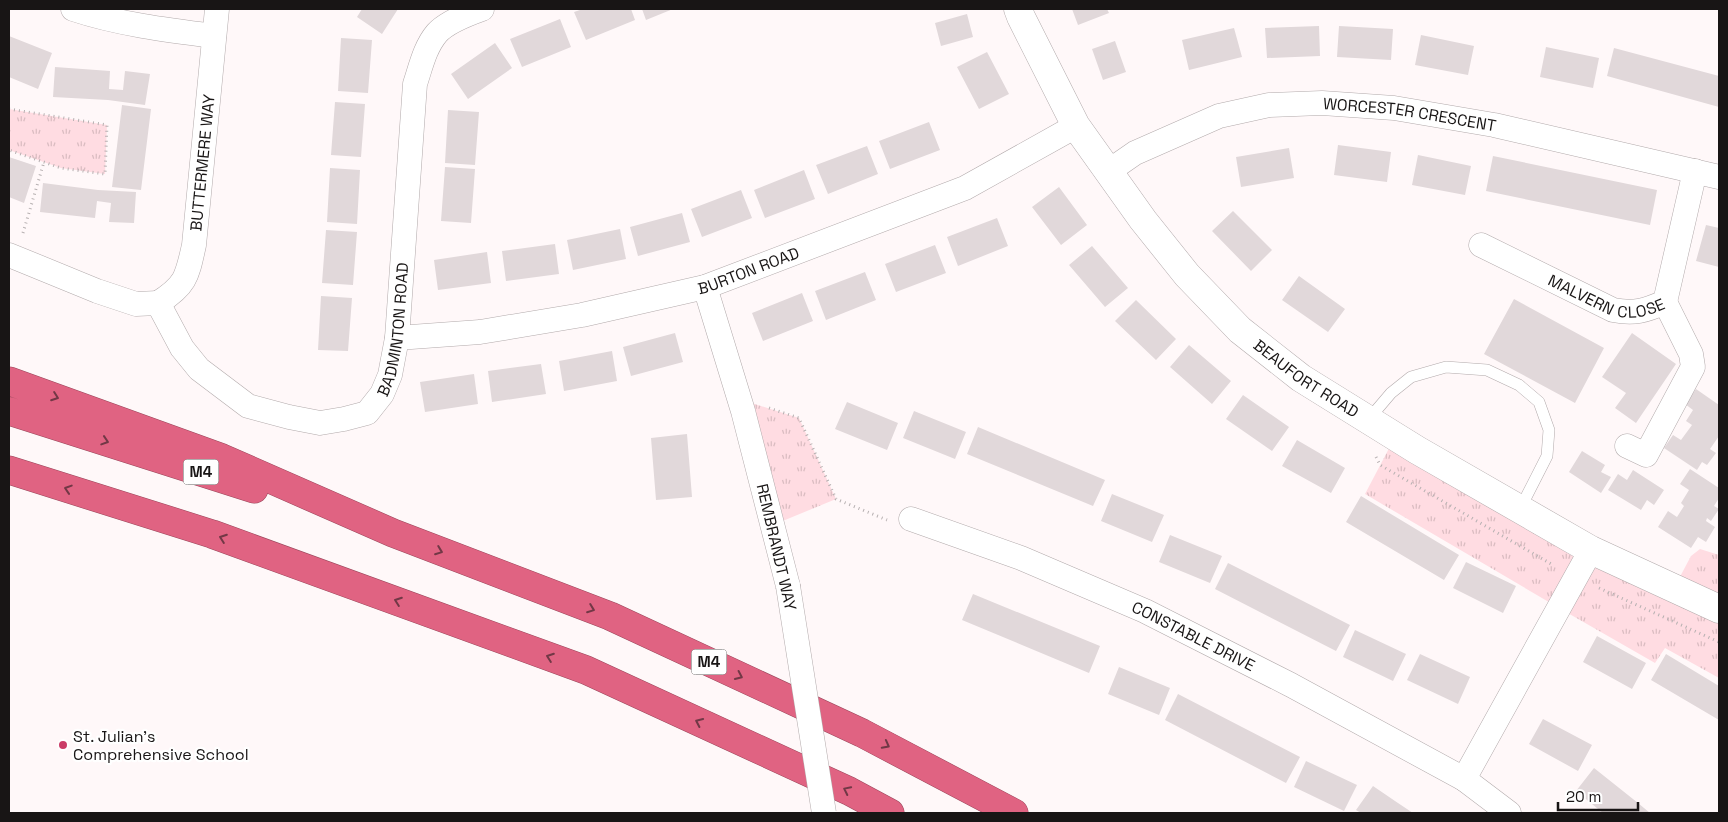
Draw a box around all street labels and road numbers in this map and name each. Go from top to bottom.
street label: BUTTERMERE WAY [185,93,220,232]
street label: WORCESTER CRESCENT [1322,93,1498,136]
street label: BURTON ROAD [696,242,802,299]
street label: BADMINTON ROAD [372,262,413,400]
street label: MALVERN CLOSE [1545,270,1668,323]
street label: BEAUFORT ROAD [1249,335,1363,422]
road number: M4 [184,460,218,484]
street label: REMBRANDT WAY [752,482,801,613]
street label: CONSTABLE DRIVE [1129,597,1258,676]
road number: M4 [692,650,726,674]

